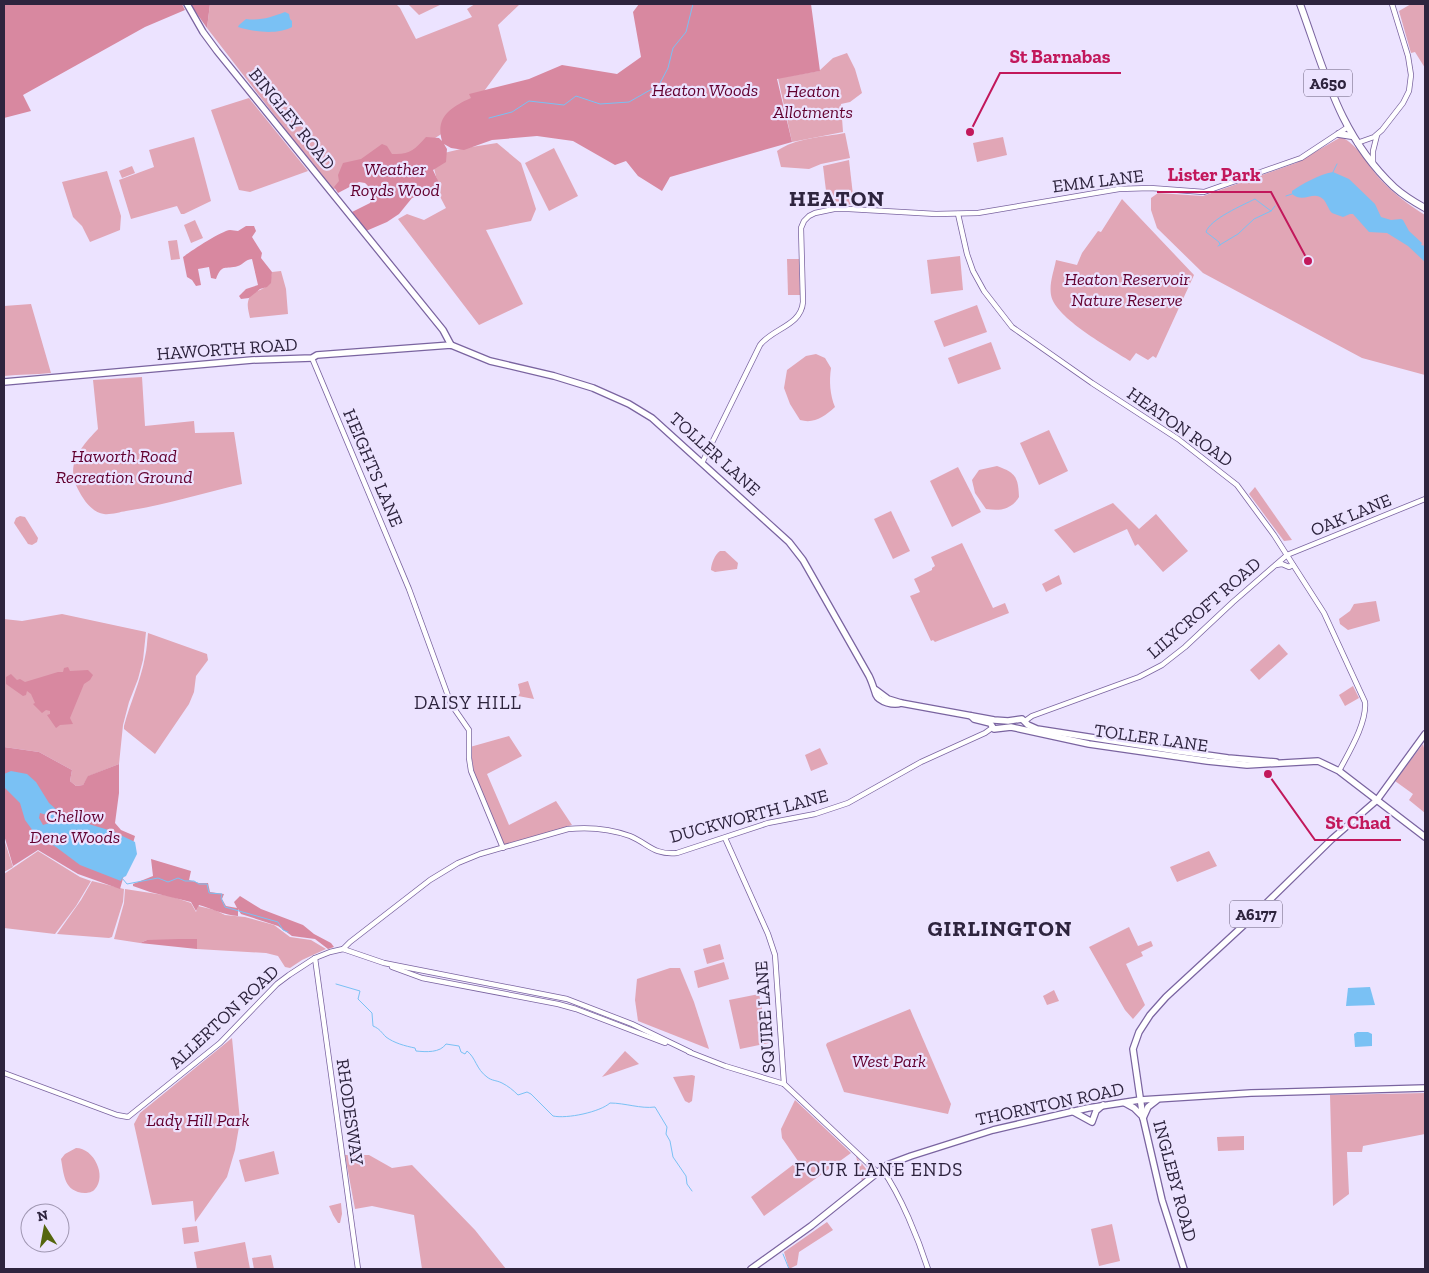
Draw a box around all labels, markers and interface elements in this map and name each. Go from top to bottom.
callout: St Barnabas [1000,39,1121,73]
text: St Barnabas [1009,45,1111,68]
street label: BINGLEY ROAD [244,63,340,175]
road number: A650 [1304,70,1352,96]
park label: Heaton Woods [652,79,758,101]
park label: Heaton Allotments [772,80,853,123]
park label: Weather Royds Wood [350,158,440,201]
callout: Lister Park [1157,158,1271,192]
text: Lister Park [1168,163,1261,186]
street label: EMM LANE [1051,164,1145,198]
district label: HEATON [789,185,885,212]
park label: Heaton Reservoir Nature Reserve [1064,268,1191,311]
street label: HAWORTH ROAD [156,333,298,365]
street label: HEATON ROAD [1123,382,1237,472]
street label: HEIGHTS LANE [338,406,408,530]
street label: TOLLER LANE [665,407,765,501]
park label: Haworth Road Recreation Ground [56,445,192,488]
street label: OAK LANE [1307,489,1395,541]
street label: LILYCROFT ROAD [1143,553,1265,663]
district label: DAISY HILL [414,691,522,714]
street label: TOLLER LANE [1093,719,1209,757]
street label: DUCKWORTH LANE [667,784,831,848]
park label: Chellow Dene Woods [30,805,120,848]
callout: St Chad [1315,806,1401,840]
text: St Chad [1325,811,1391,834]
road number: A6177 [1230,901,1282,928]
district label: GIRLINGTON [928,915,1072,942]
street label: SQUIRE LANE [750,960,780,1074]
street label: ALLERTON ROAD [165,961,283,1073]
park label: West Park [852,1050,926,1072]
street label: RHODESWAY [332,1057,368,1167]
street label: THORNTON ROAD [974,1078,1126,1130]
park label: Lady Hill Park [146,1109,250,1131]
street label: INGLEBY ROAD [1148,1118,1202,1244]
district label: FOUR LANE ENDS [795,1158,963,1181]
north arrow [20,1203,70,1253]
text: N [36,1206,50,1225]

